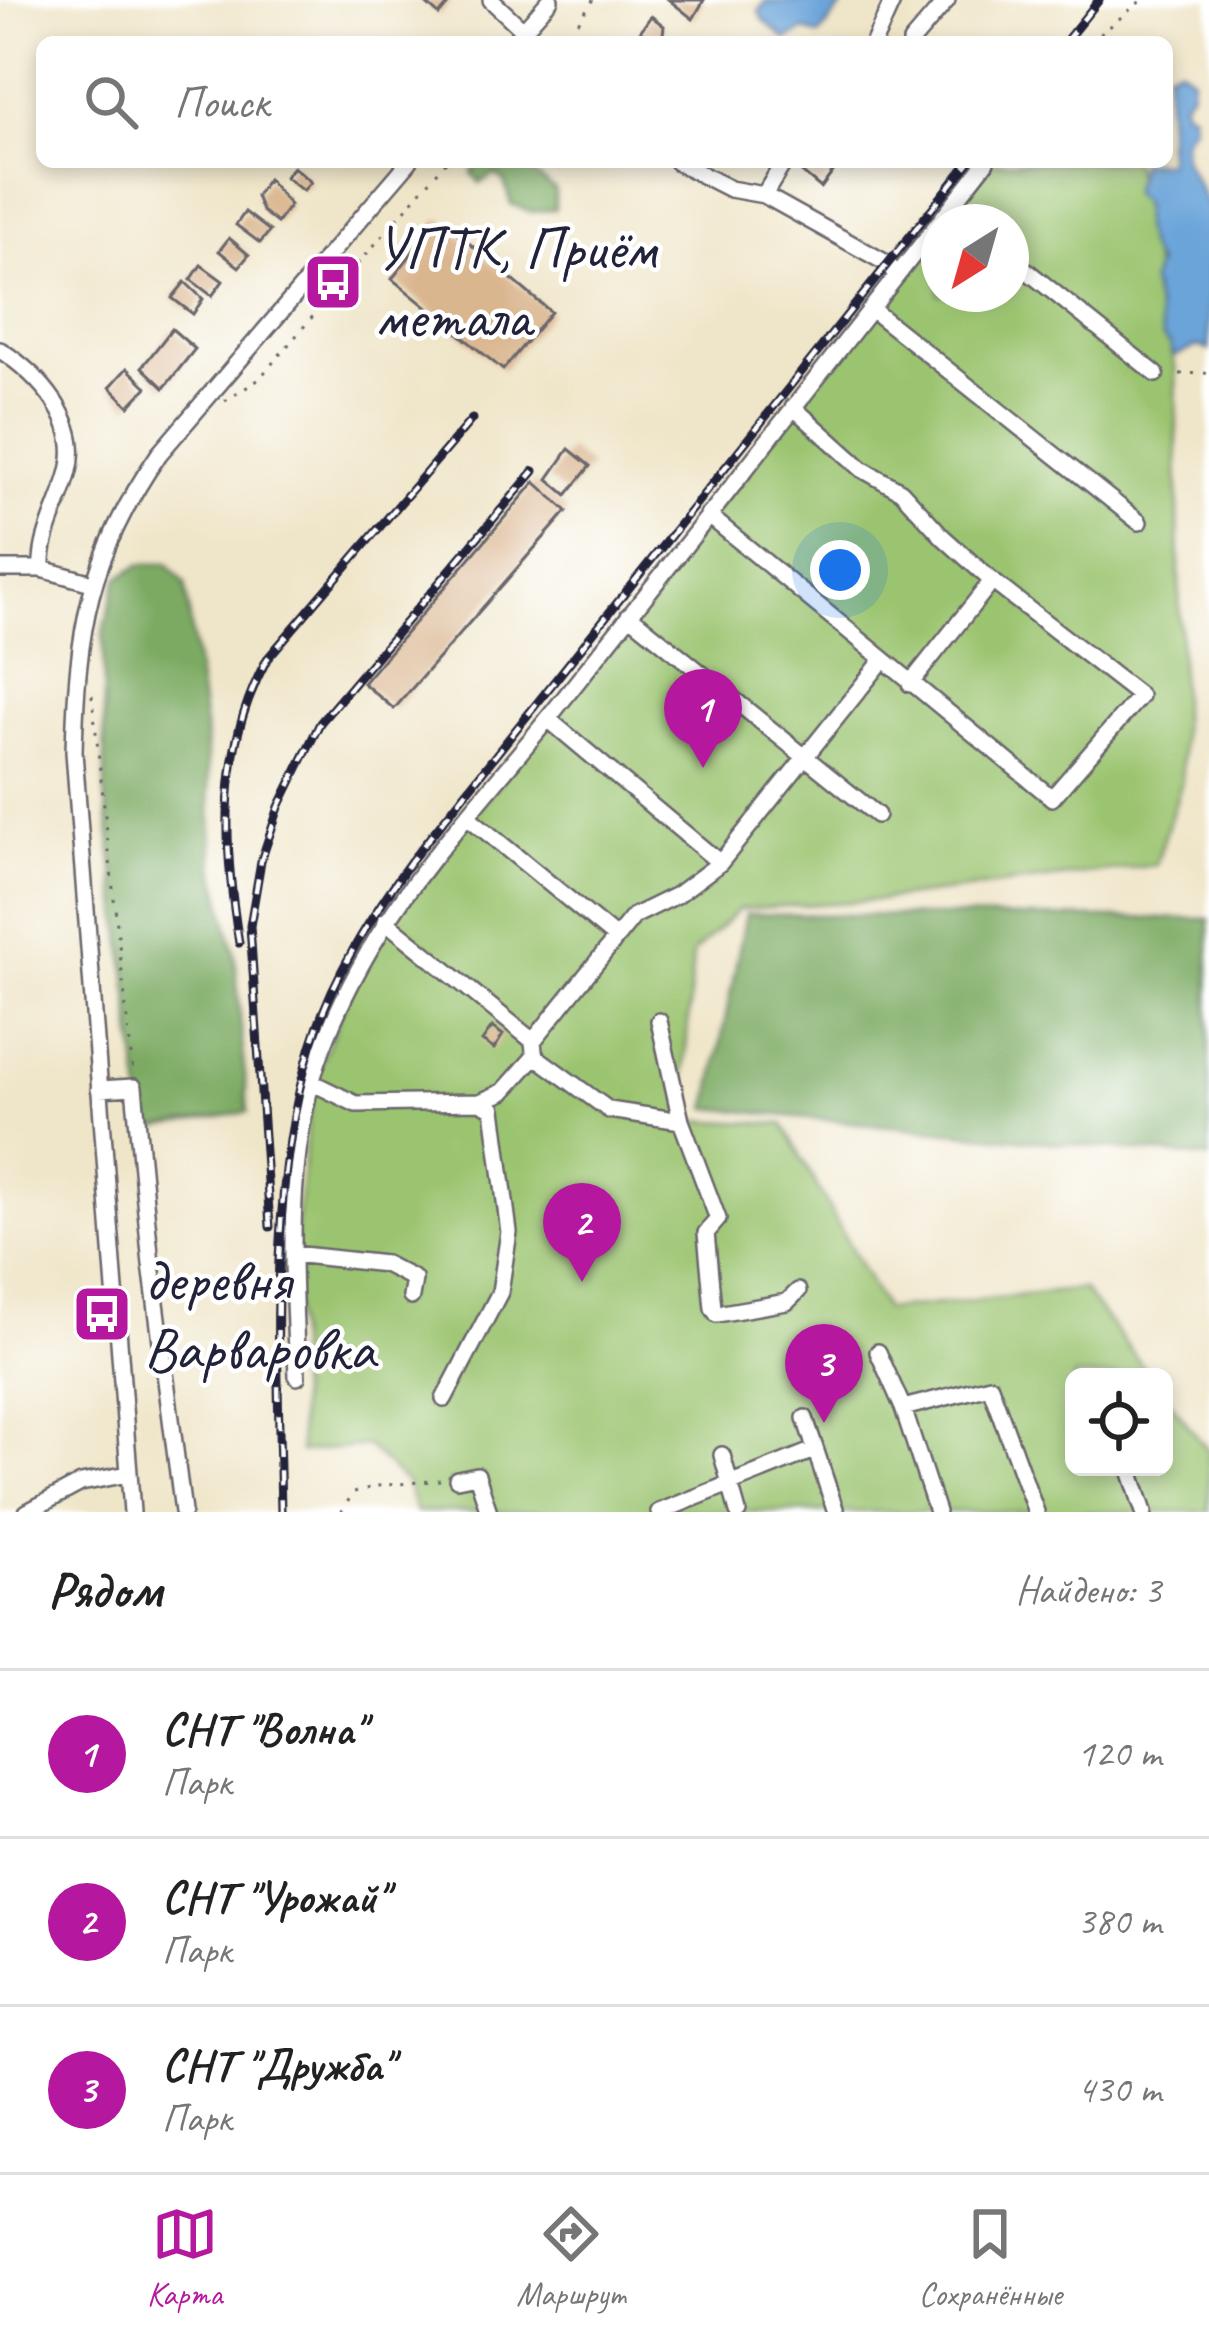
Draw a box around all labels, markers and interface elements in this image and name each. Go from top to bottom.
search box [36,36,1173,168]
icon: search [78,69,144,135]
text: Поиск [174,74,269,131]
north arrow [921,204,1029,312]
place label: УПТК, Приём метала [375,210,659,355]
bus stop icon: УПТК, Приём метала [302,251,364,313]
your location [810,540,870,600]
pin: 1 [664,669,742,768]
pin: 2 [543,1183,621,1282]
place label: деревня Варваровка [144,1242,379,1387]
bus stop icon: деревня Варваровка [71,1283,133,1345]
pin: 3 [785,1324,863,1423]
map controls [1065,1368,1173,1476]
button: locate [1065,1368,1173,1476]
text: Рядом [48,1558,162,1622]
text: Найдено: 3 [1016,1566,1161,1615]
text: СНТ "Волна" [162,1701,364,1758]
text: 1 [78,1729,96,1778]
text: 120 m [1077,1729,1161,1778]
text: Парк [162,1758,232,1807]
text: СНТ "Урожай" [162,1869,387,1926]
text: 2 [78,1897,96,1946]
text: 380 m [1077,1897,1161,1946]
text: Парк [162,1926,232,1975]
text: СНТ "Дружба" [162,2037,392,2094]
text: 3 [78,2065,96,2114]
text: 430 m [1077,2065,1161,2114]
text: Парк [162,2094,232,2143]
tab: Карта [147,2201,222,2315]
tab: Маршрут [516,2201,625,2315]
tab: Сохранённые [919,2201,1062,2315]

